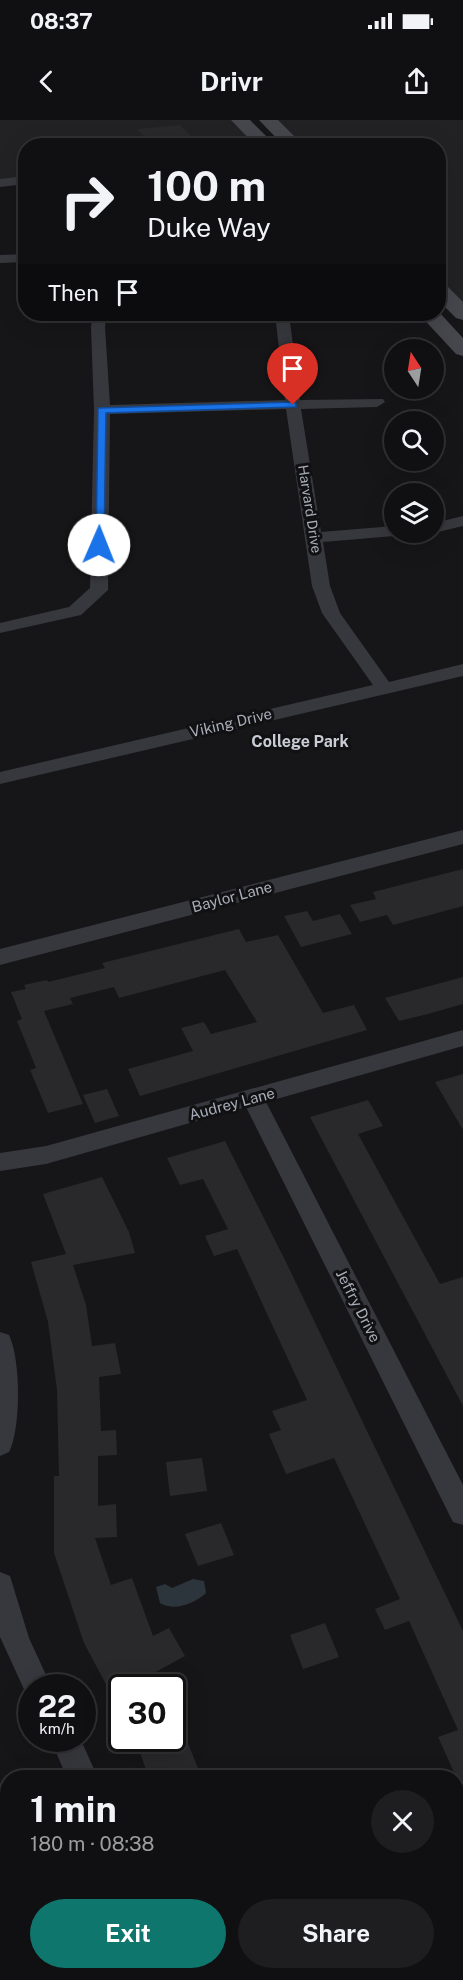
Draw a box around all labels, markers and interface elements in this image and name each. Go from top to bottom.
text: 08:37 [30,8,93,34]
icon: back [30,65,63,98]
text: Drivr [200,65,263,97]
icon: share [400,65,433,98]
text: 100 m [147,161,266,210]
icon: right [48,162,126,240]
text: Duke Way [147,211,271,243]
icon: arrive [111,276,144,309]
text: Then [48,280,99,306]
north arrow [384,339,444,399]
map controls [384,339,444,543]
pin [267,343,318,405]
icon: arrive [276,352,309,385]
button: search [384,411,444,471]
street label: Harvard Drive [295,464,325,554]
button: layers [384,483,444,543]
position arrow [67,513,131,577]
street label: Viking Drive [188,705,274,740]
district label: College Park [251,732,349,751]
street label: Baylor Lane [190,878,274,915]
street label: Audrey Lane [187,1084,277,1123]
street label: Jeffry Drive [333,1267,384,1345]
speed limit sign: 30 [108,1674,186,1752]
text: 22 [38,1688,76,1724]
text: km/h [39,1720,75,1737]
text: 1 min [30,1788,117,1830]
button: close [371,1790,434,1853]
text: 180 m · 08:38 [30,1832,155,1856]
button: Exit [30,1899,226,1968]
button: Share [238,1899,434,1968]

